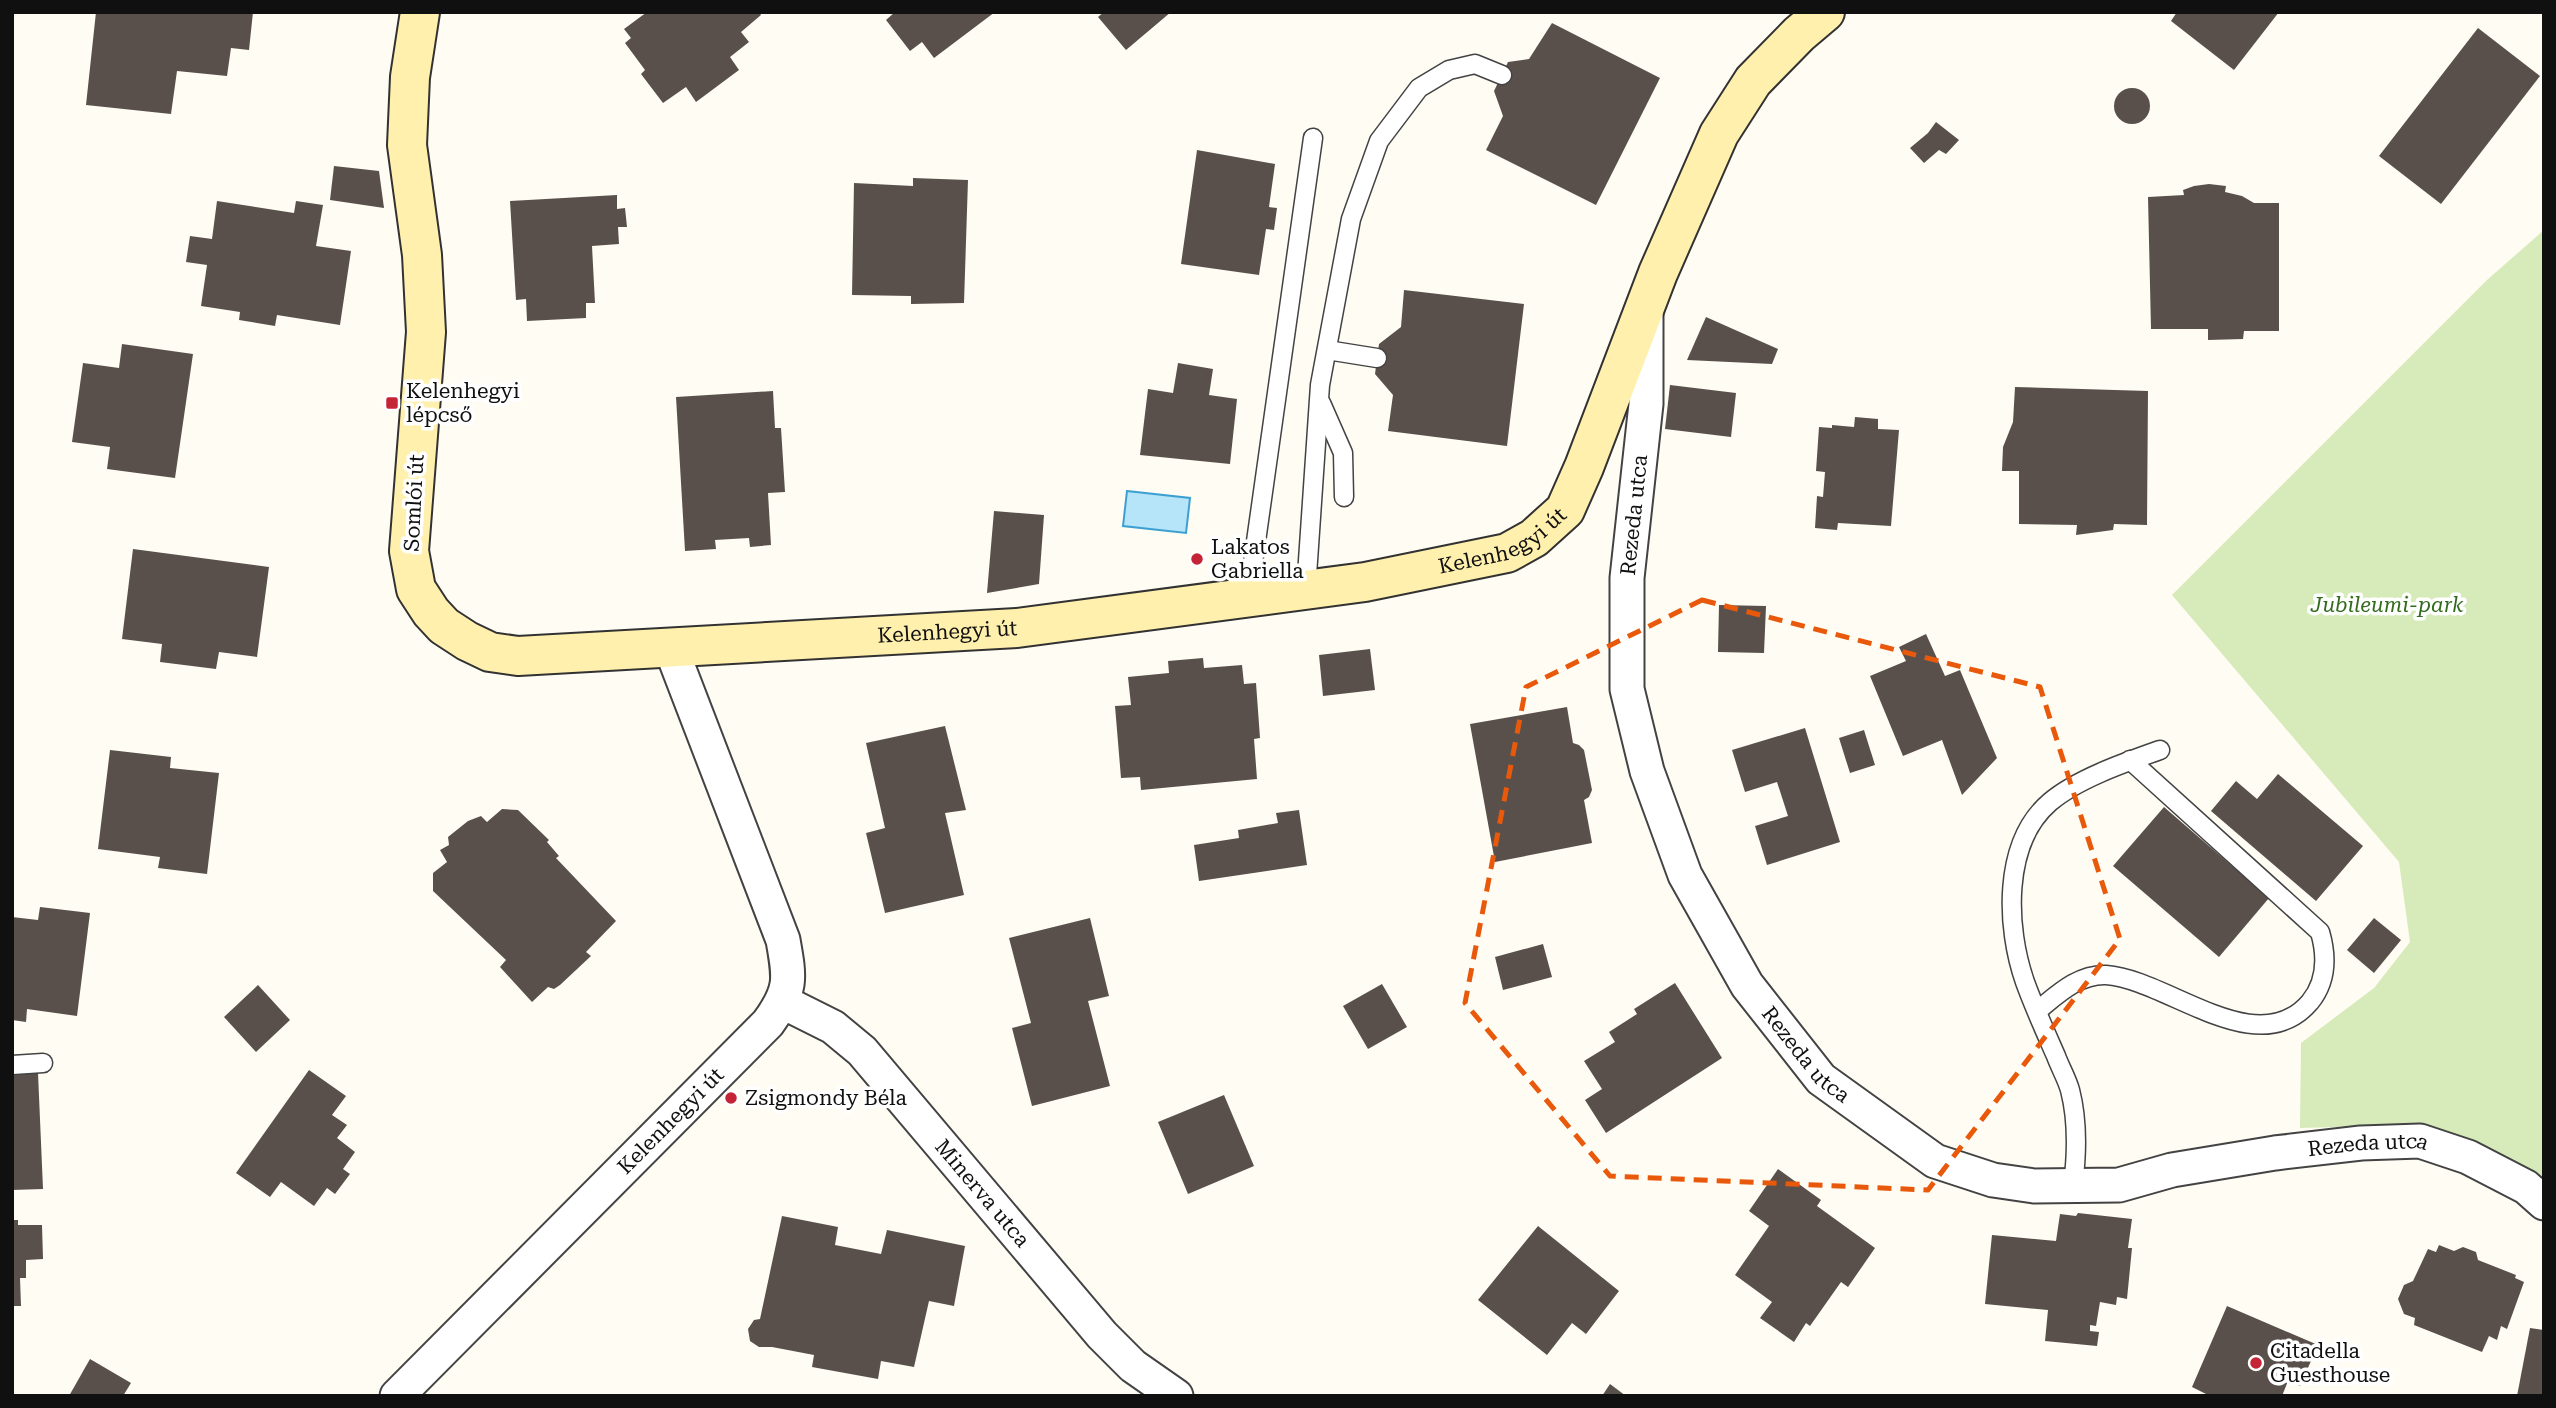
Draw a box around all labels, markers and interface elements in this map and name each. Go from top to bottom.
place label: Kelenhegyi lépcső [406,379,520,427]
marker: Kelenhegyi lépcső [384,395,400,411]
street label: Rezeda utca [1616,453,1652,577]
street label: Somlói út [399,454,429,552]
street label: Kelenhegyi út [1436,503,1571,579]
place label: Lakatos Gabriella [1211,535,1304,583]
marker: Lakatos Gabriella [1189,551,1205,567]
park label: Jubileumi-park [2310,593,2464,617]
street label: Kelenhegyi út [877,616,1018,648]
street label: Rezeda utca [1757,1002,1855,1108]
street label: Kelenhegyi út [613,1063,729,1179]
place label: Zsigmondy Béla [745,1086,908,1110]
marker: Zsigmondy Béla [723,1090,739,1106]
street label: Rezeda utca [2306,1129,2433,1161]
street label: Minerva utca [930,1135,1035,1252]
place label: Citadella Guesthouse [2270,1339,2390,1387]
marker: Citadella Guesthouse [2248,1355,2264,1371]

